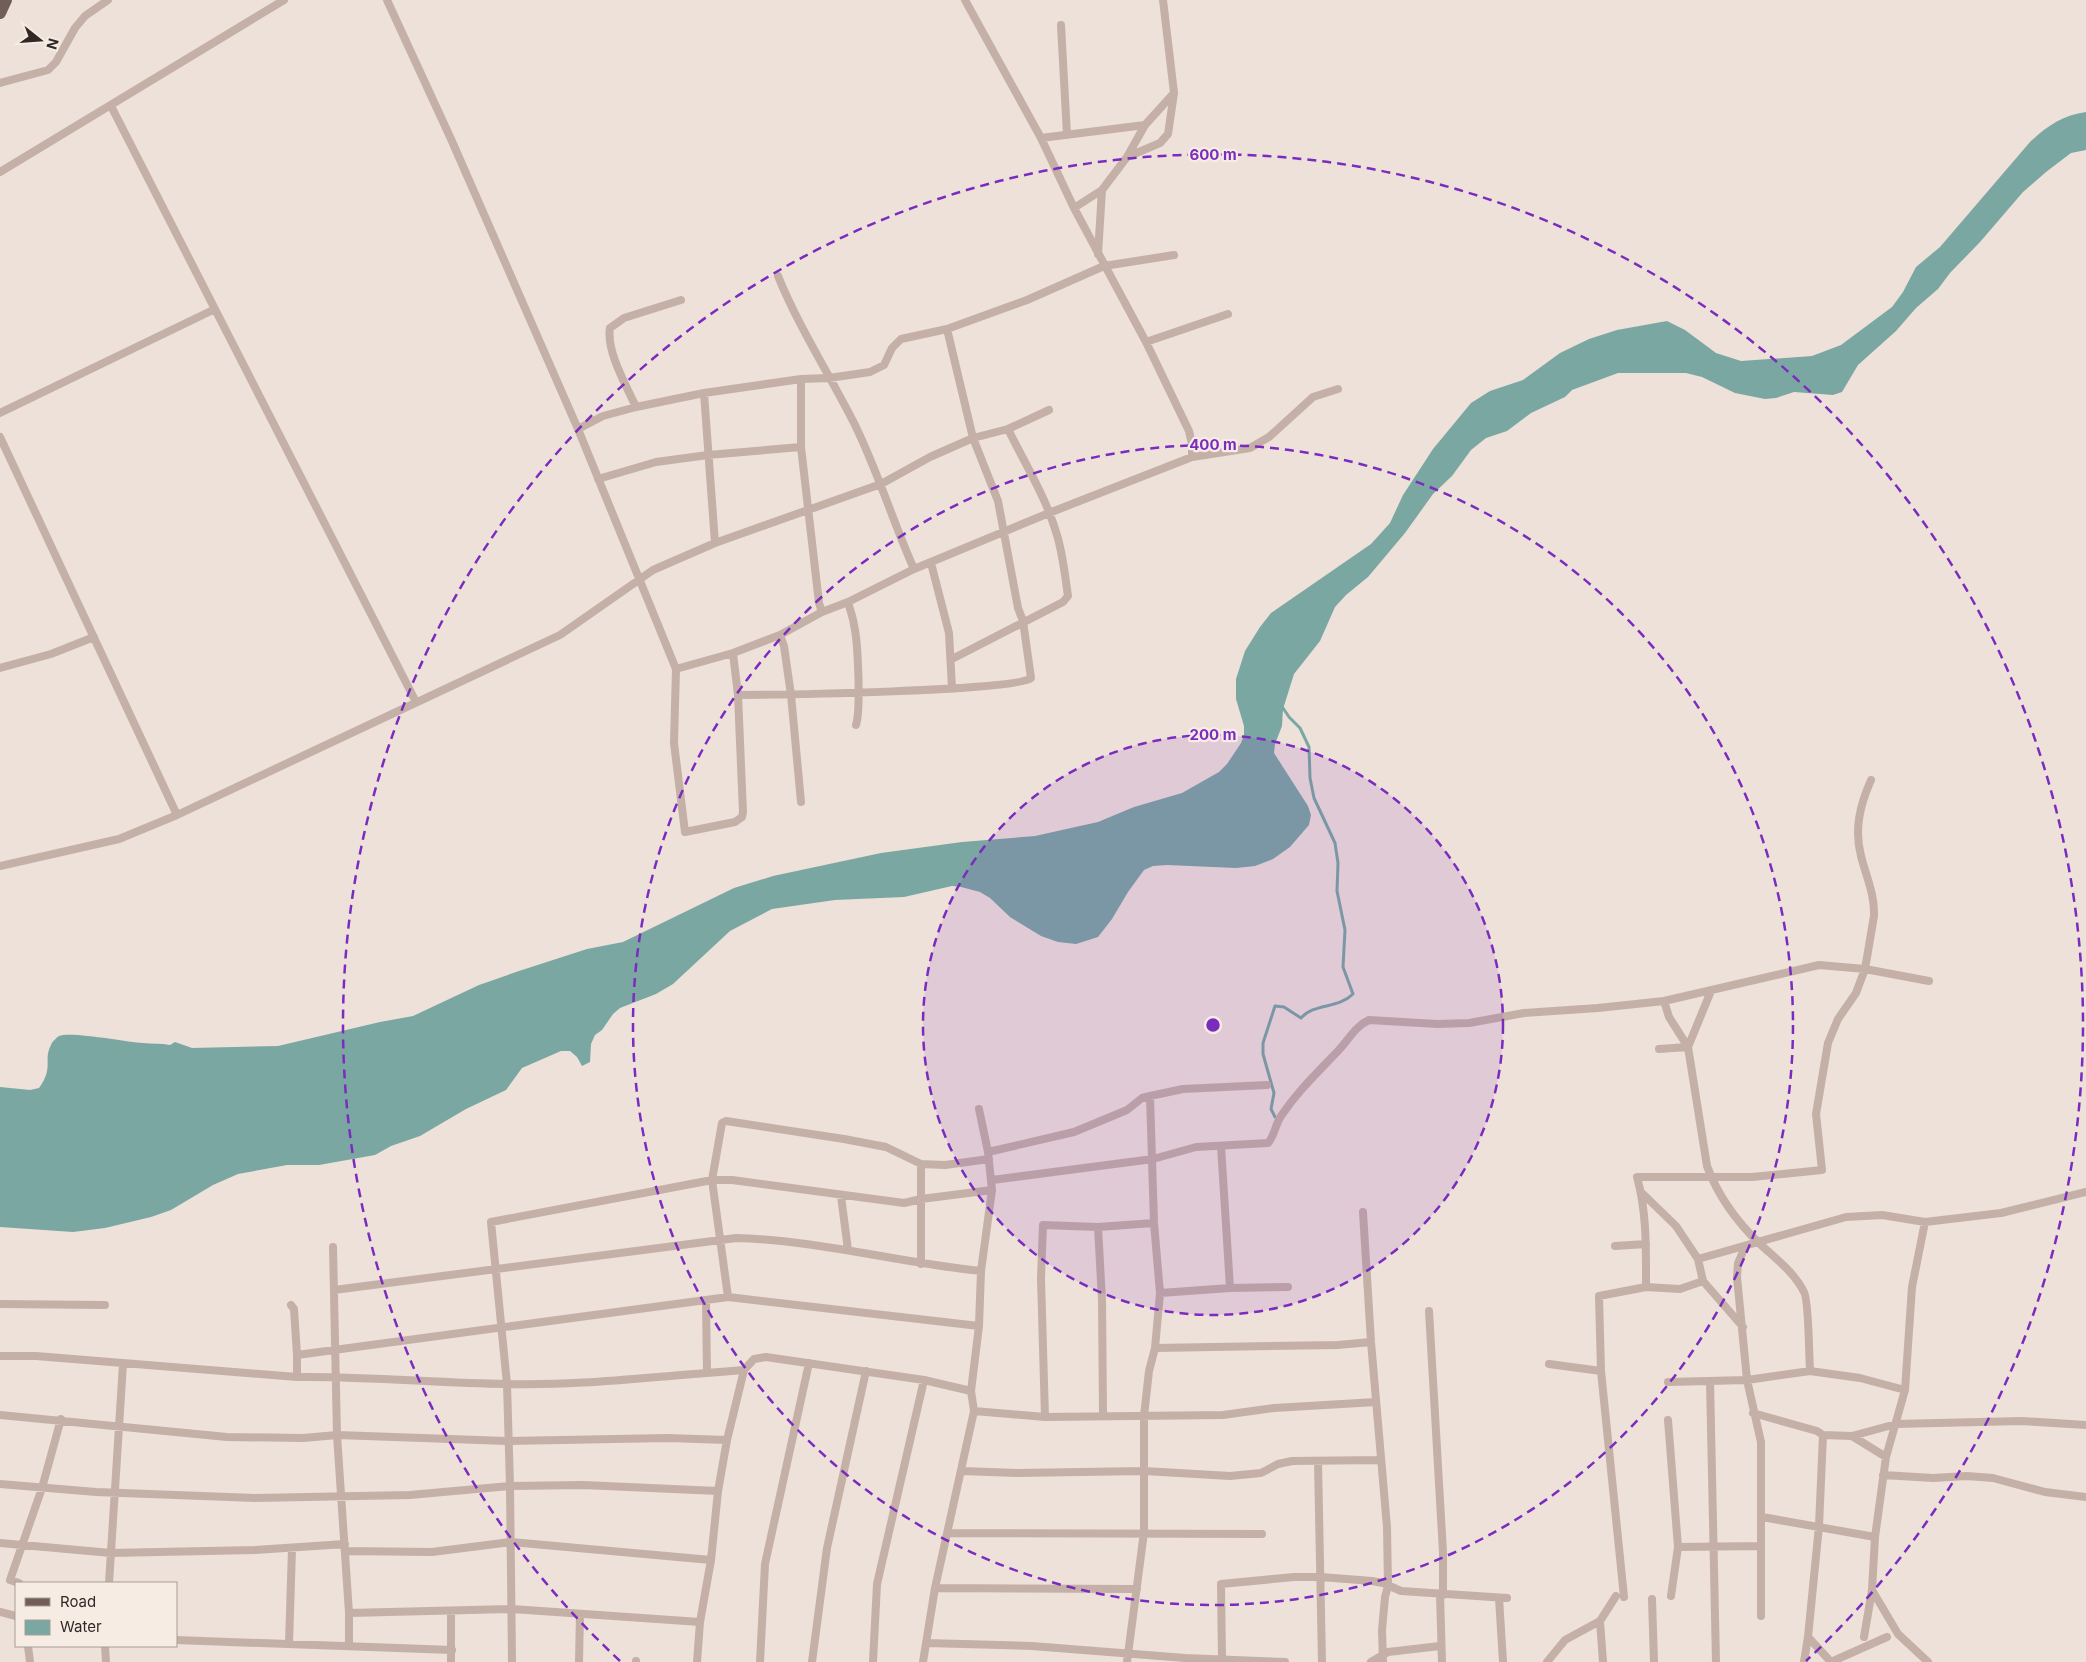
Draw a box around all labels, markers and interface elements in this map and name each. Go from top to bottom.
north arrow [15,15,65,65]
text: N [43,36,63,52]
text: 600 m [1189,145,1237,164]
text: 400 m [1189,435,1237,454]
text: 200 m [1190,725,1236,744]
centre of rings [1204,1016,1222,1034]
legend [15,1582,178,1647]
text: Road [60,1592,96,1611]
text: Water [60,1617,102,1636]

